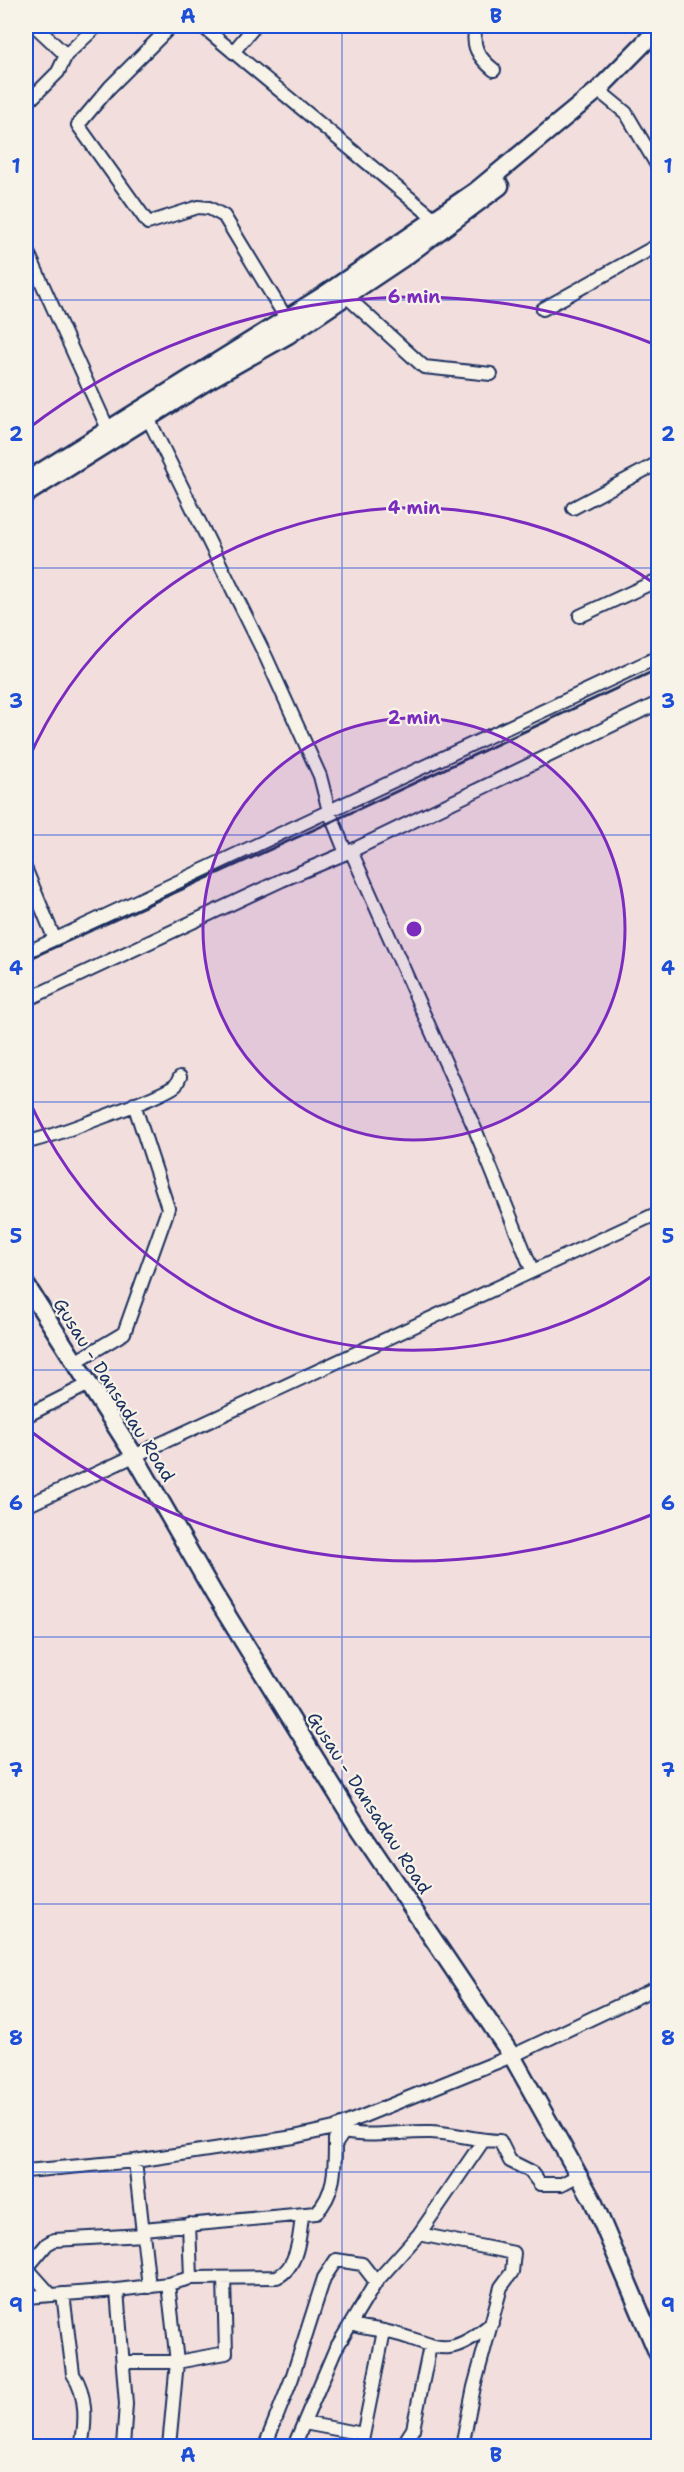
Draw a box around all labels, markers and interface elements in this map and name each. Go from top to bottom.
text: A [180,3,196,29]
text: B [490,3,502,29]
text: 1 [11,153,21,179]
text: 1 [663,153,673,179]
text: 6 min [388,285,440,309]
text: 2 [9,421,23,447]
text: 2 [661,421,675,447]
text: 4 min [388,496,440,520]
text: 3 [9,688,23,714]
text: 3 [661,688,675,714]
text: 2 min [388,706,440,730]
centre of rings [404,919,424,939]
text: 4 [9,955,23,981]
text: 4 [661,955,675,981]
text: 5 [10,1223,22,1249]
text: 5 [662,1223,674,1249]
street label: Gusau - Dansadau Road [48,1294,180,1486]
text: 6 [9,1490,23,1516]
text: 6 [661,1490,675,1516]
street label: Gusau - Dansadau Road [301,1708,437,1898]
text: 7 [9,1757,23,1783]
text: 7 [661,1757,675,1783]
text: 8 [9,2025,23,2051]
text: 8 [661,2025,675,2051]
text: 9 [9,2292,23,2318]
text: 9 [661,2292,675,2318]
text: A [180,2442,196,2468]
text: B [490,2442,502,2468]

